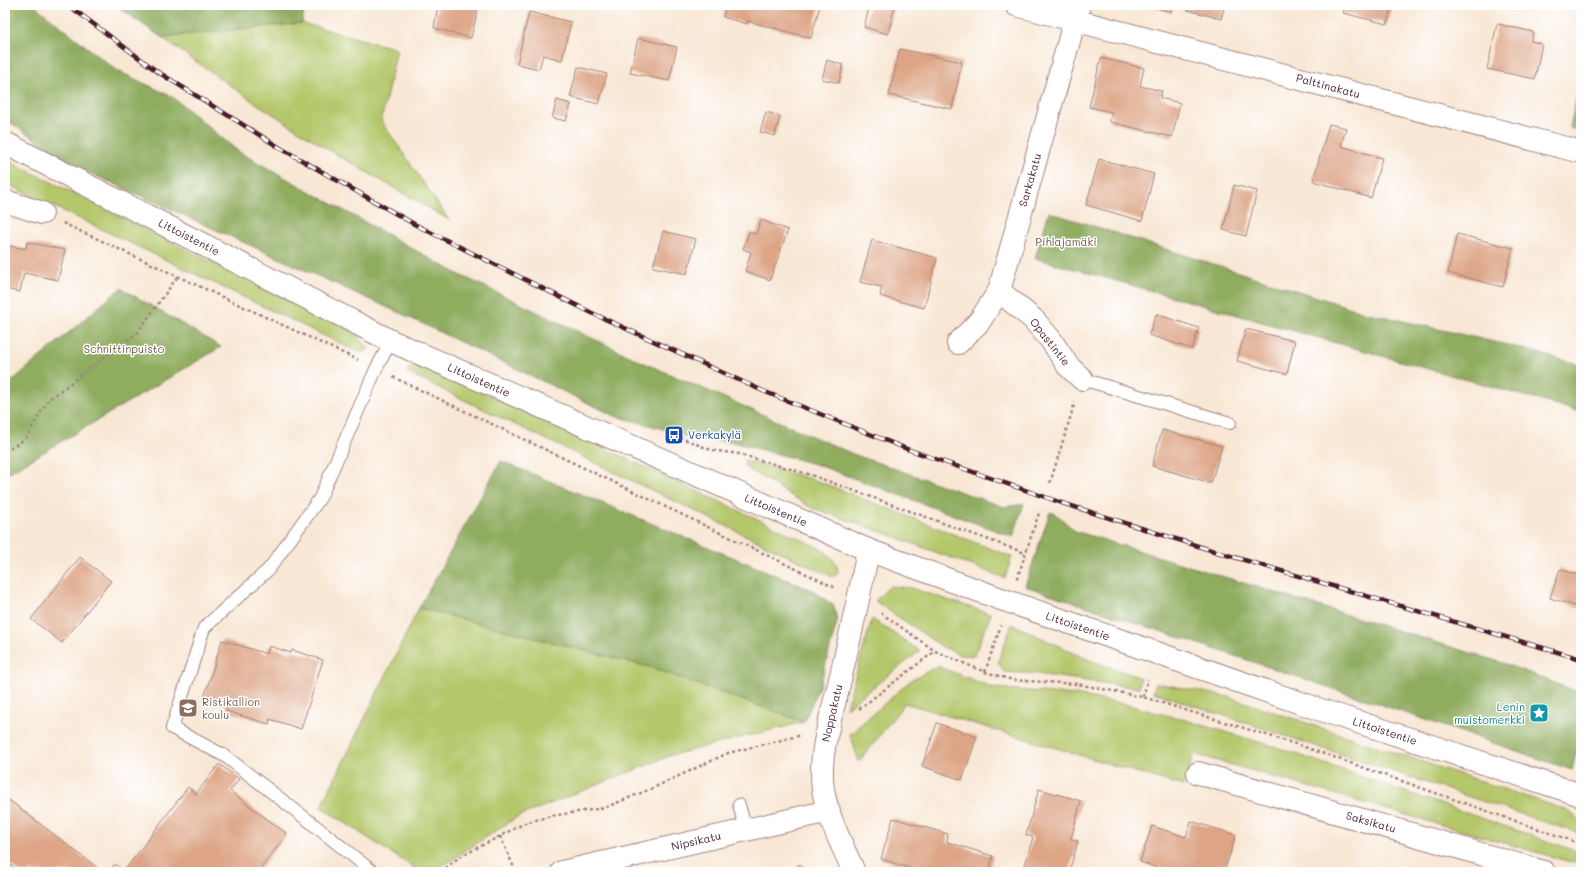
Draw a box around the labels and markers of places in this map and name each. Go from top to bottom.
bus stop icon: Verkakylä [663,424,685,446]
place label: Verkakylä [688,427,741,442]
place label: Ristikallion koulu [202,694,260,722]
school or university icon: Ristikallion koulu [177,697,199,719]
place label: Lenin muistomerkki [1454,699,1525,727]
place icon: Lenin muistomerkki [1528,702,1550,724]

